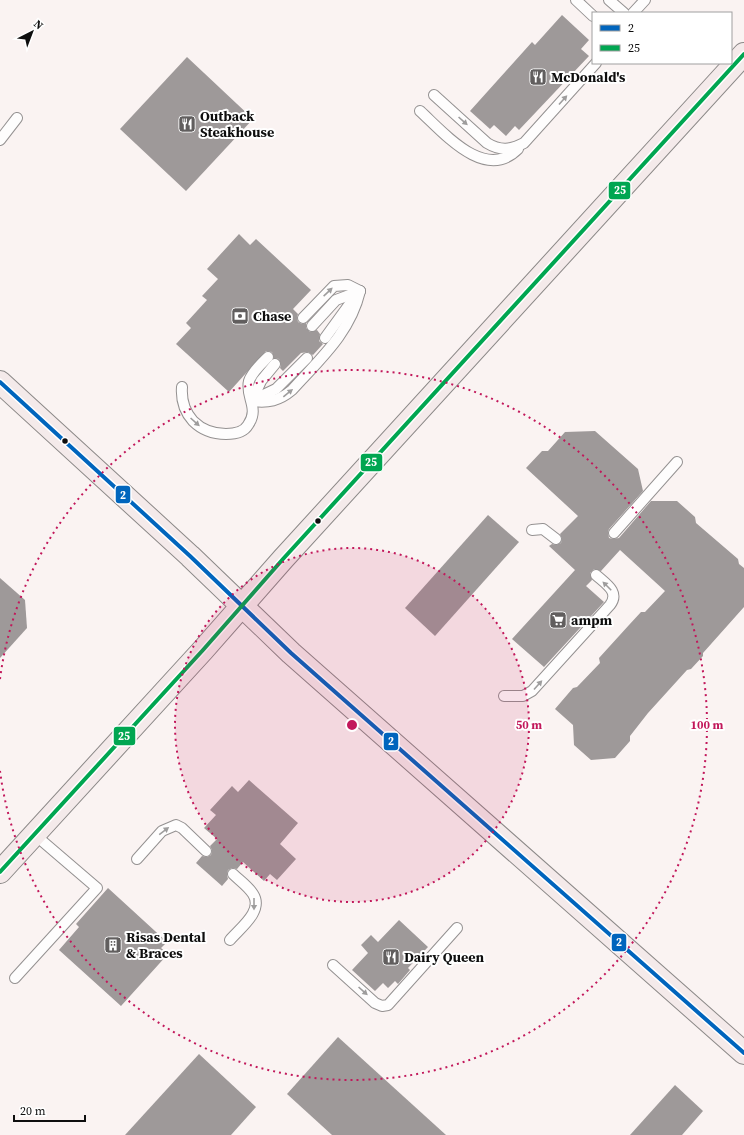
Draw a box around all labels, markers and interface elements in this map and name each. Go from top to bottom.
north arrow [12,12,52,52]
legend [592,12,732,64]
text: N [30,17,46,33]
text: 2 [628,20,634,36]
text: 25 [628,40,640,56]
restaurant icon: McDonald's [528,67,548,87]
place label: McDonald's [551,67,626,87]
one-way arrow [558,95,567,106]
place label: Outback Steakhouse [200,106,274,142]
restaurant icon: Outback Steakhouse [177,114,197,134]
one-way arrow [457,117,468,126]
line badge: 25 [608,181,631,200]
text: 25 [614,183,626,198]
one-way arrow [323,287,333,297]
bank icon: Chase [230,306,250,326]
place label: Chase [253,306,291,326]
one-way arrow [283,389,293,397]
one-way arrow [190,417,200,426]
unlabelled marker [60,436,70,446]
line badge: 25 [360,453,383,472]
text: 25 [365,455,377,470]
line badge: 2 [115,485,131,504]
text: 2 [120,488,126,503]
unlabelled marker [313,516,323,526]
one-way arrow [602,581,612,591]
supermarket icon: ampm [548,610,568,630]
place label: ampm [571,610,612,630]
one-way arrow [534,679,543,690]
text: 50 m [516,717,542,733]
text: 100 m [691,717,724,733]
centre of rings [345,718,359,732]
line badge: 25 [113,726,136,746]
text: 25 [118,729,130,744]
line badge: 2 [383,732,399,751]
text: 2 [388,734,394,749]
one-way arrow [158,827,169,835]
one-way arrow [251,897,257,910]
place label: Risas Dental & Braces [126,927,206,963]
line badge: 2 [611,933,627,952]
building icon: Risas Dental & Braces [103,935,123,955]
text: 2 [616,935,622,950]
restaurant icon: Dairy Queen [381,947,401,967]
place label: Dairy Queen [404,947,485,967]
one-way arrow [357,987,368,996]
scale bar [14,1097,85,1123]
text: 20 m [20,1103,46,1119]

